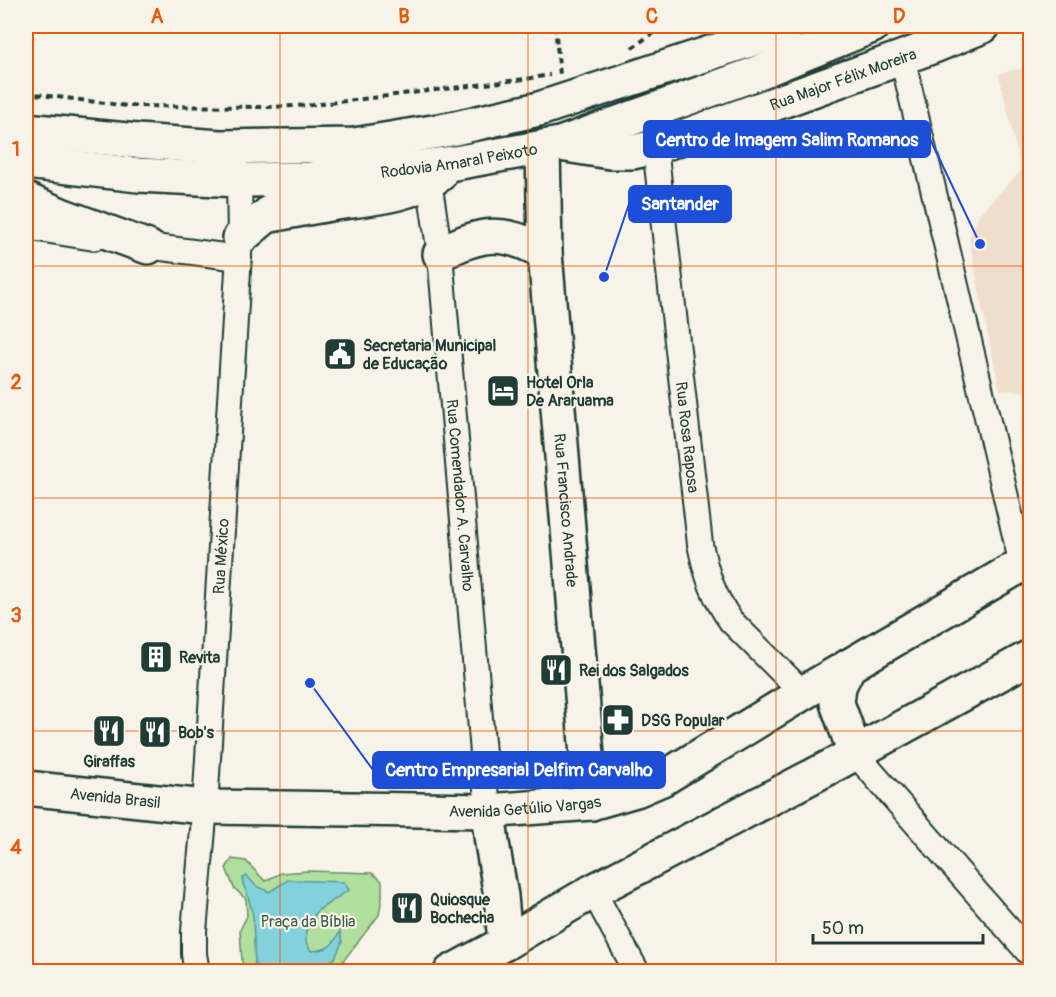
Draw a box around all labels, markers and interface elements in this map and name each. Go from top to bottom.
text: A [151,4,164,29]
text: B [398,4,410,29]
text: C [646,4,658,29]
text: D [893,4,906,29]
street label: Rua Major Félix Moreira [767,44,919,116]
callout: Centro de Imagem Salim Romanos [644,121,930,157]
text: Centro de Imagem Salim Romanos [656,129,919,152]
text: 1 [12,137,20,162]
street label: Rodovia Amaral Peixoto [379,139,539,183]
callout: Santander [629,186,731,222]
text: Santander [641,193,720,216]
public building icon: Secretaria Municipal de Educação [322,336,358,372]
place label: Secretaria Municipal de Educação [363,336,496,374]
text: 2 [10,370,22,395]
hotel icon: Hotel Orla De Araruama [485,373,521,409]
place label: Hotel Orla De Araruama [526,373,614,411]
street label: Rua Rosa Raposa [671,381,703,494]
street label: Rua Comendador A. Carvalho [442,398,478,593]
street label: Rua Francisco Andrade [549,432,582,588]
street label: Rua México [209,517,234,595]
text: 3 [10,603,22,628]
building icon: Revita [138,639,174,675]
place label: Revita [179,648,221,668]
restaurant icon: Rei dos Salgados [538,652,574,688]
place label: Rei dos Salgados [579,661,689,681]
pharmacy icon: DSG Popular [600,702,636,738]
place label: DSG Popular [641,711,725,731]
restaurant icon: Giraffas [91,713,127,749]
restaurant icon: Bob's [137,714,173,750]
place label: Bob's [178,723,215,743]
place label: Giraffas [83,752,136,772]
callout: Centro Empresarial Delfim Carvalho [373,752,665,788]
text: Centro Empresarial Delfim Carvalho [385,759,653,782]
street label: Avenida Brasil [69,784,162,813]
street label: Avenida Getúlio Vargas [449,792,604,822]
text: 4 [10,835,22,860]
restaurant icon: Quiosque Bochecha [389,890,425,926]
place label: Quiosque Bochecha [430,890,495,928]
scale bar [813,907,982,945]
park label: Praça da Bíblia [260,912,356,932]
text: 50 m [822,917,864,940]

